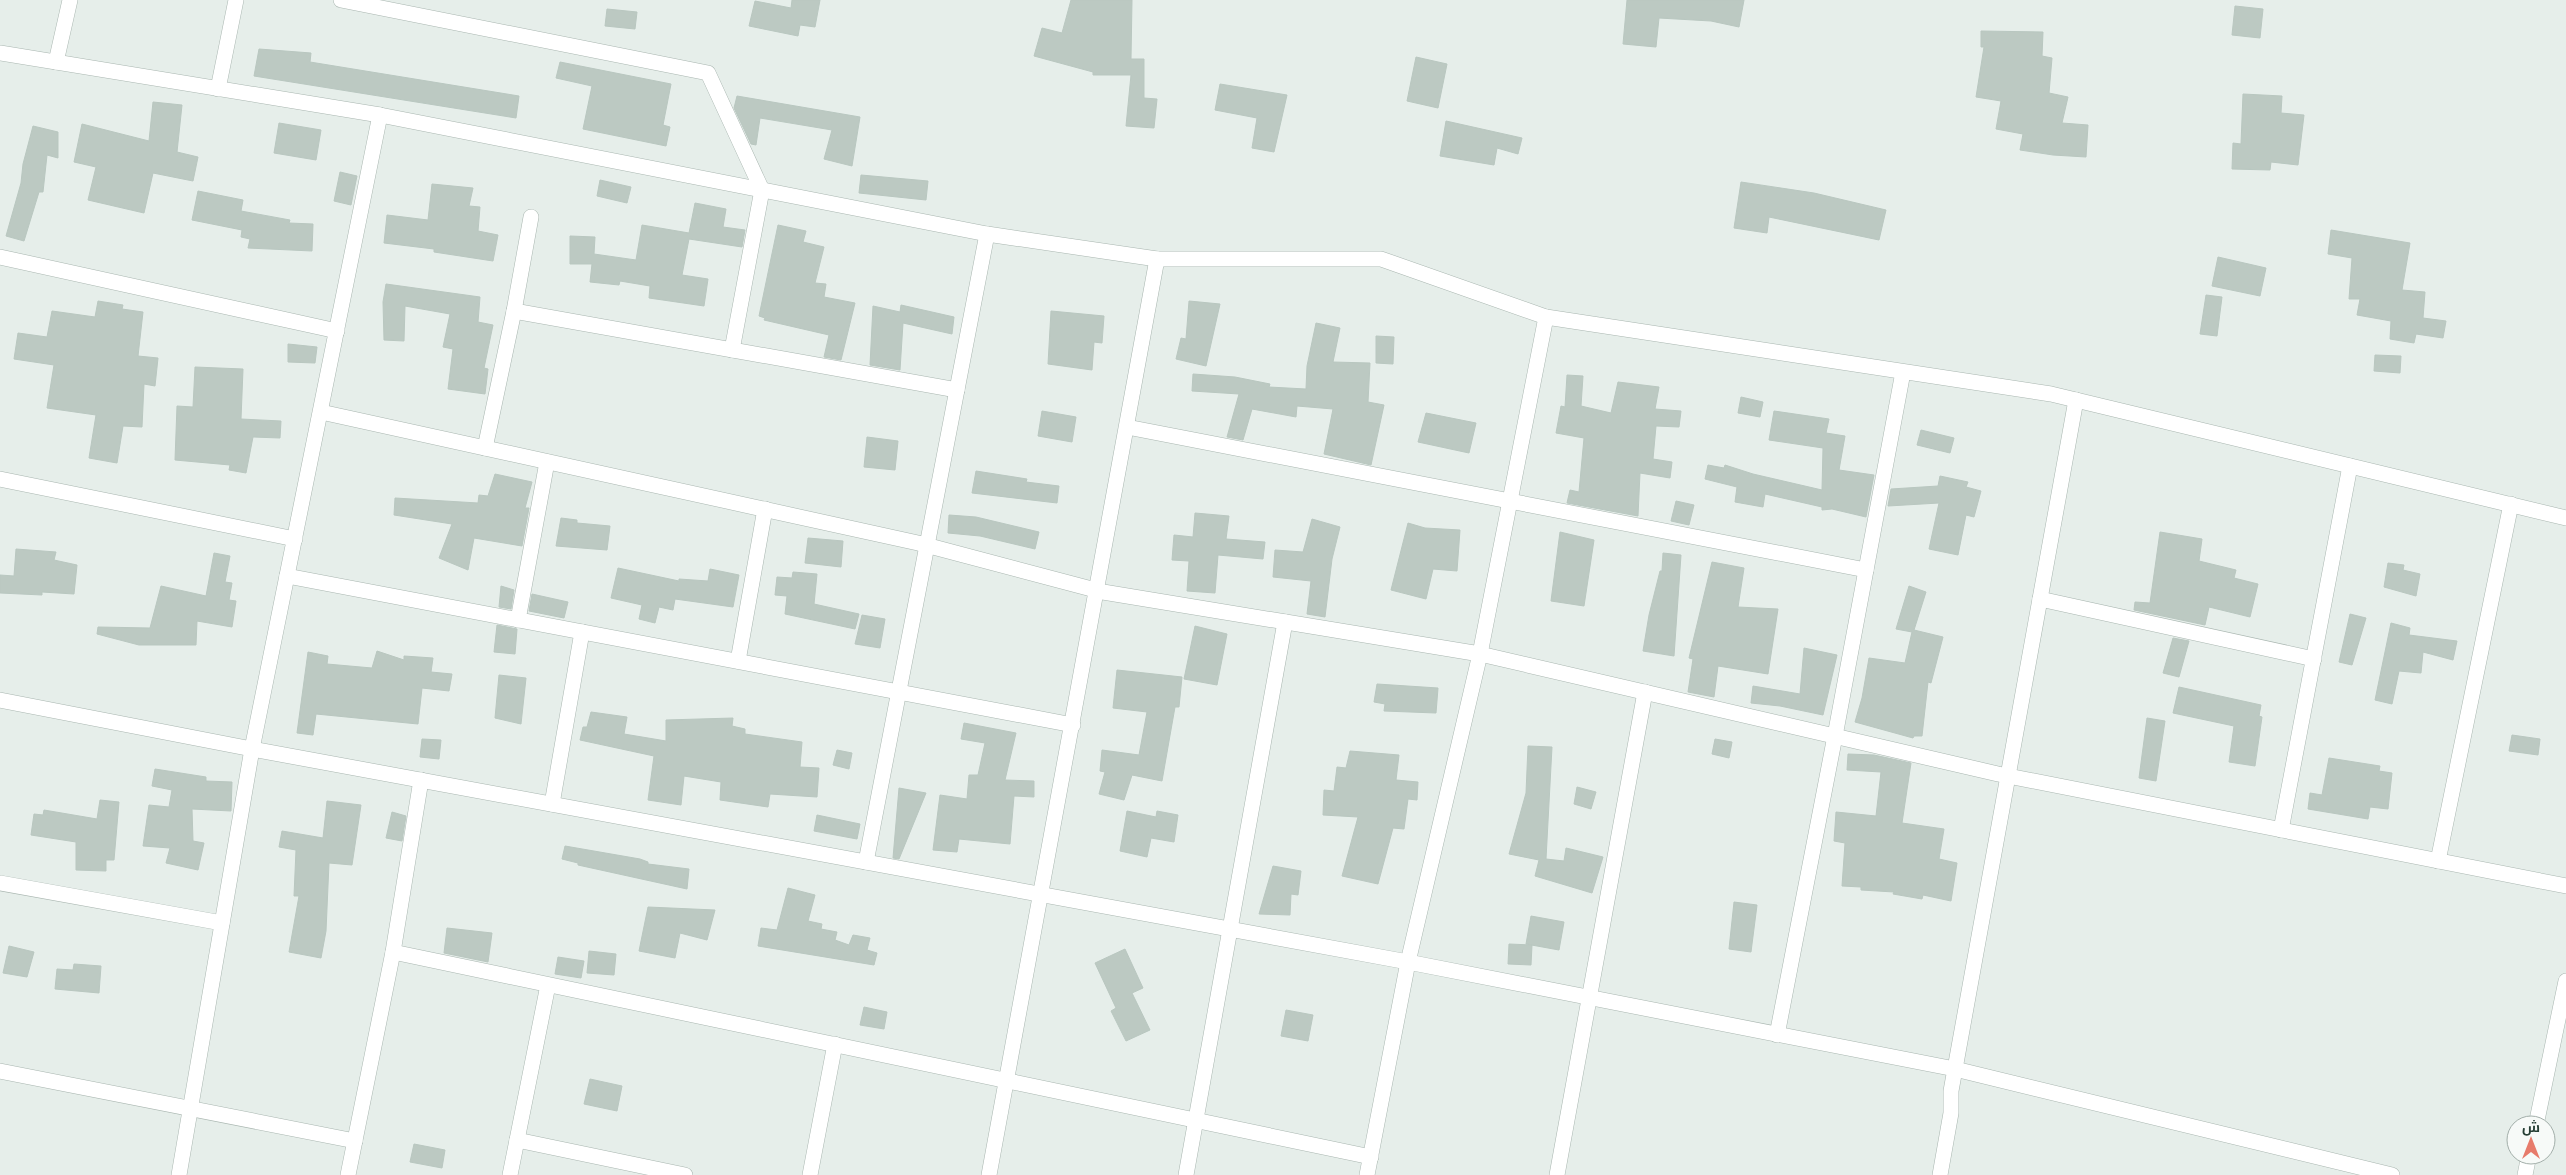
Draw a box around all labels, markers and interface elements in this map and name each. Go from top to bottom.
north arrow [2506,1115,2556,1165]
text: ش [2522,1118,2540,1138]

